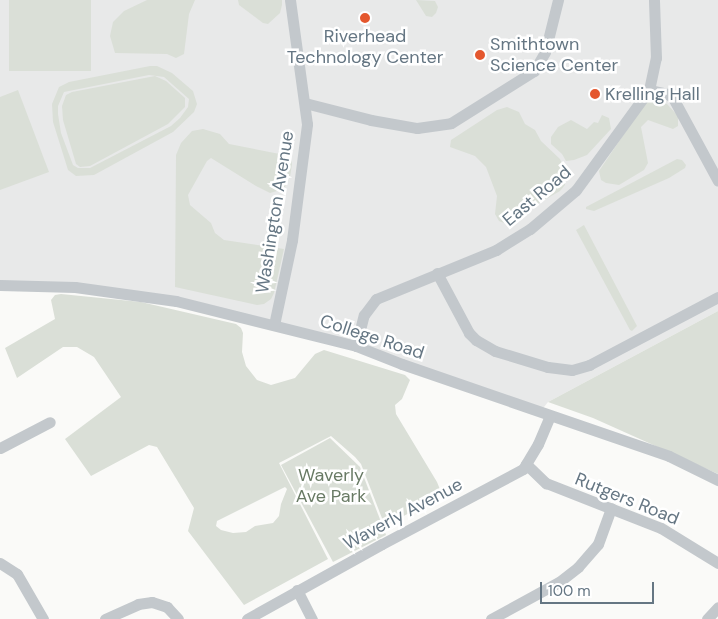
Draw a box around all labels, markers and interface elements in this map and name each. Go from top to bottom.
marker: Riverhead Technology Center [359,12,371,24]
place label: Riverhead Technology Center [287,26,443,68]
place label: Smithtown Science Center [490,34,618,76]
marker: Smithtown Science Center [474,49,486,61]
place label: Krelling Hall [605,83,700,105]
marker: Krelling Hall [589,88,601,100]
street label: Washington Avenue [251,129,299,295]
street label: East Road [499,161,575,231]
street label: College Road [317,310,427,364]
park label: Waverly Ave Park [296,465,366,508]
street label: Rutgers Road [572,468,682,530]
street label: Waverly Avenue [340,474,466,554]
scale bar [543,572,657,604]
text: 100 m [548,581,591,601]

